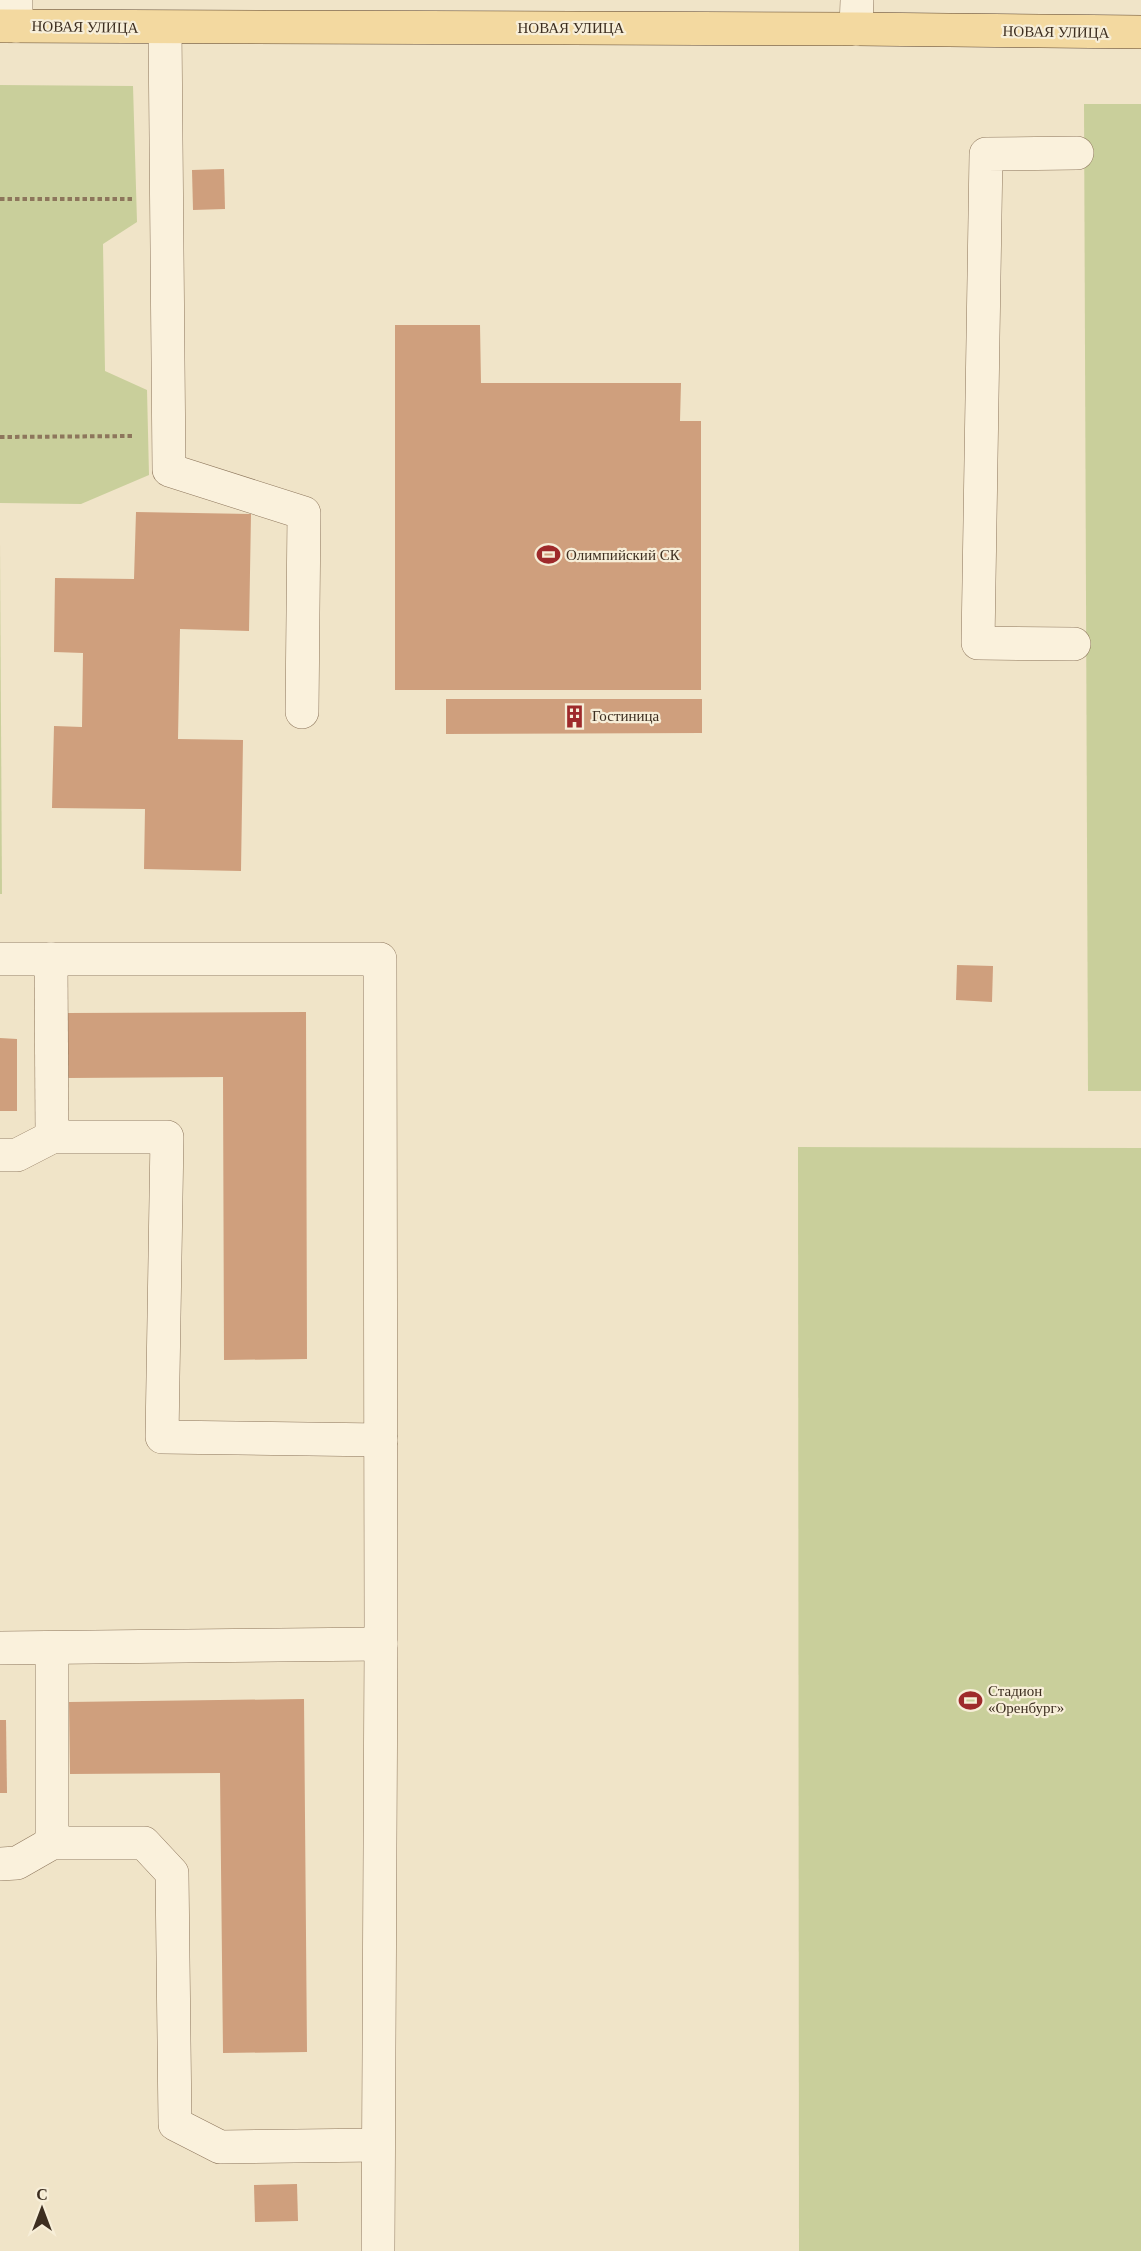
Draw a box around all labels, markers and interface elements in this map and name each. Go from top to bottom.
street label: НОВАЯ УЛИЦА [31,18,139,36]
street label: НОВАЯ УЛИЦА [518,20,625,36]
street label: НОВАЯ УЛИЦА [1002,23,1110,41]
sports icon: Олимпийский СК [535,542,561,568]
place label: Олимпийский СК [566,547,681,563]
building icon: Гостиница [561,703,587,729]
place label: Гостиница [592,708,660,724]
place label: Стадион «Оренбург» [988,1683,1064,1716]
sports icon: Стадион «Оренбург» [957,1687,983,1713]
north arrow [12,2179,72,2239]
text: С [36,2186,48,2203]

